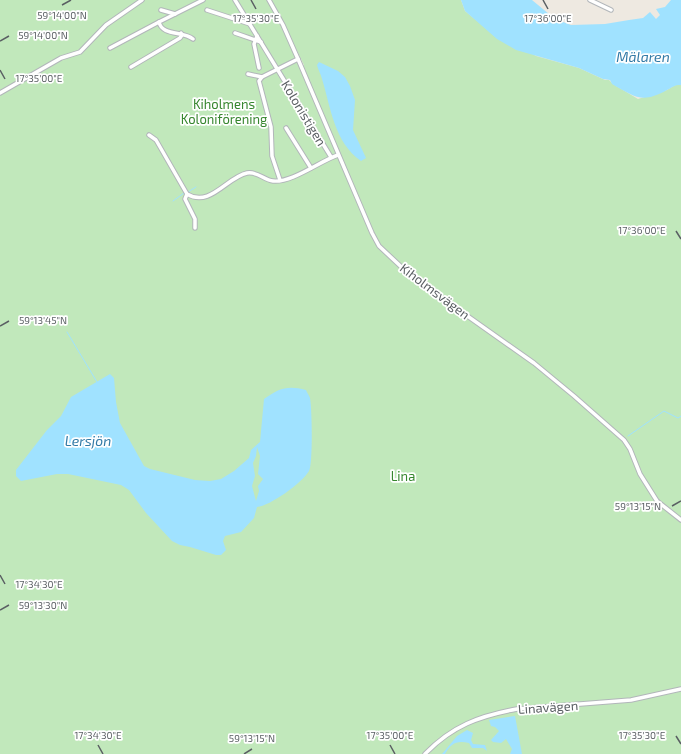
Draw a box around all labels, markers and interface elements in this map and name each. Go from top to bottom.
text: 59°14'00"N [37,9,87,21]
text: 17°35'30"E [233,12,280,24]
text: 17°36'00"E [524,12,572,24]
text: 59°14'00"N [18,29,68,41]
water label: Mälaren [616,48,670,65]
text: 17°35'00"E [16,72,63,84]
street label: Kolonistigen [278,77,330,149]
park label: Kiholmens Koloniförening [181,96,267,127]
text: 17°36'00"E [618,224,666,236]
street label: Kiholmsvägen [397,260,473,322]
text: 59°13'45"N [19,314,67,326]
water label: Lersjön [65,432,111,449]
park label: Lina [391,468,415,484]
text: 59°13'15"N [615,500,661,512]
text: 17°34'30"E [15,578,63,590]
text: 59°13'30"N [19,599,67,611]
street label: Linavägen [517,697,579,717]
text: 17°34'30"E [74,729,122,741]
text: 17°35'00"E [367,729,414,741]
text: 17°35'30"E [619,729,666,741]
text: 59°13'15"N [229,732,275,744]

